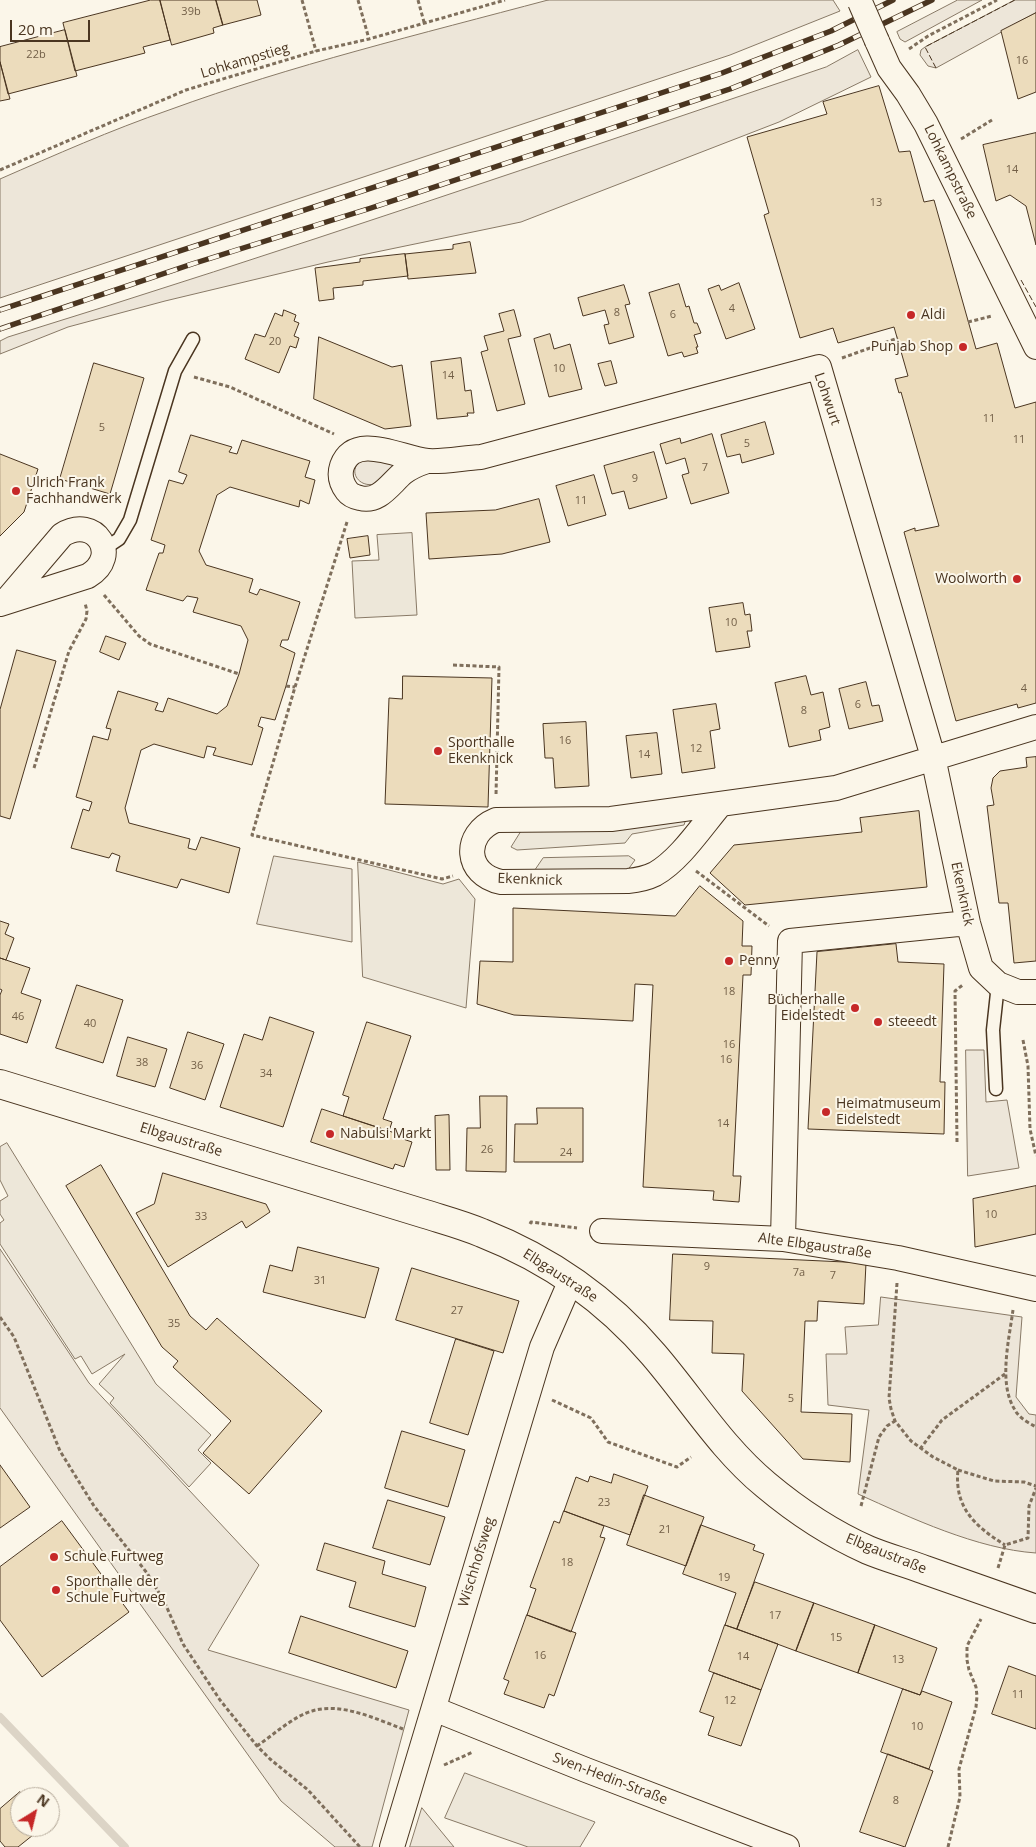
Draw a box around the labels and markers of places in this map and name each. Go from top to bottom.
place label: Aldi [921,307,945,323]
marker: Aldi [905,309,917,321]
place label: Punjab Shop [871,339,953,355]
marker: Punjab Shop [957,341,969,353]
place label: Ulrich Frank Fachhandwerk [26,475,122,508]
marker: Ulrich Frank Fachhandwerk [10,485,22,497]
place label: Woolworth [935,571,1007,587]
marker: Woolworth [1011,573,1023,585]
place label: Sporthalle Ekenknick [448,735,515,768]
marker: Sporthalle Ekenknick [432,745,444,757]
place label: Penny [739,953,779,969]
marker: Penny [723,955,735,967]
place label: Bücherhalle Eidelstedt [767,992,845,1024]
marker: Bücherhalle Eidelstedt [849,1002,861,1014]
place label: steeedt [888,1014,937,1030]
marker: steeedt [872,1016,884,1028]
place label: Heimatmuseum Eidelstedt [836,1096,941,1128]
marker: Heimatmuseum Eidelstedt [820,1106,832,1118]
place label: Nabulsi Markt [340,1126,431,1142]
marker: Nabulsi Markt [324,1128,336,1140]
place label: Schule Furtweg [64,1549,163,1565]
marker: Schule Furtweg [48,1551,60,1563]
place label: Sporthalle der Schule Furtweg [66,1574,165,1606]
marker: Sporthalle der Schule Furtweg [50,1584,62,1596]

